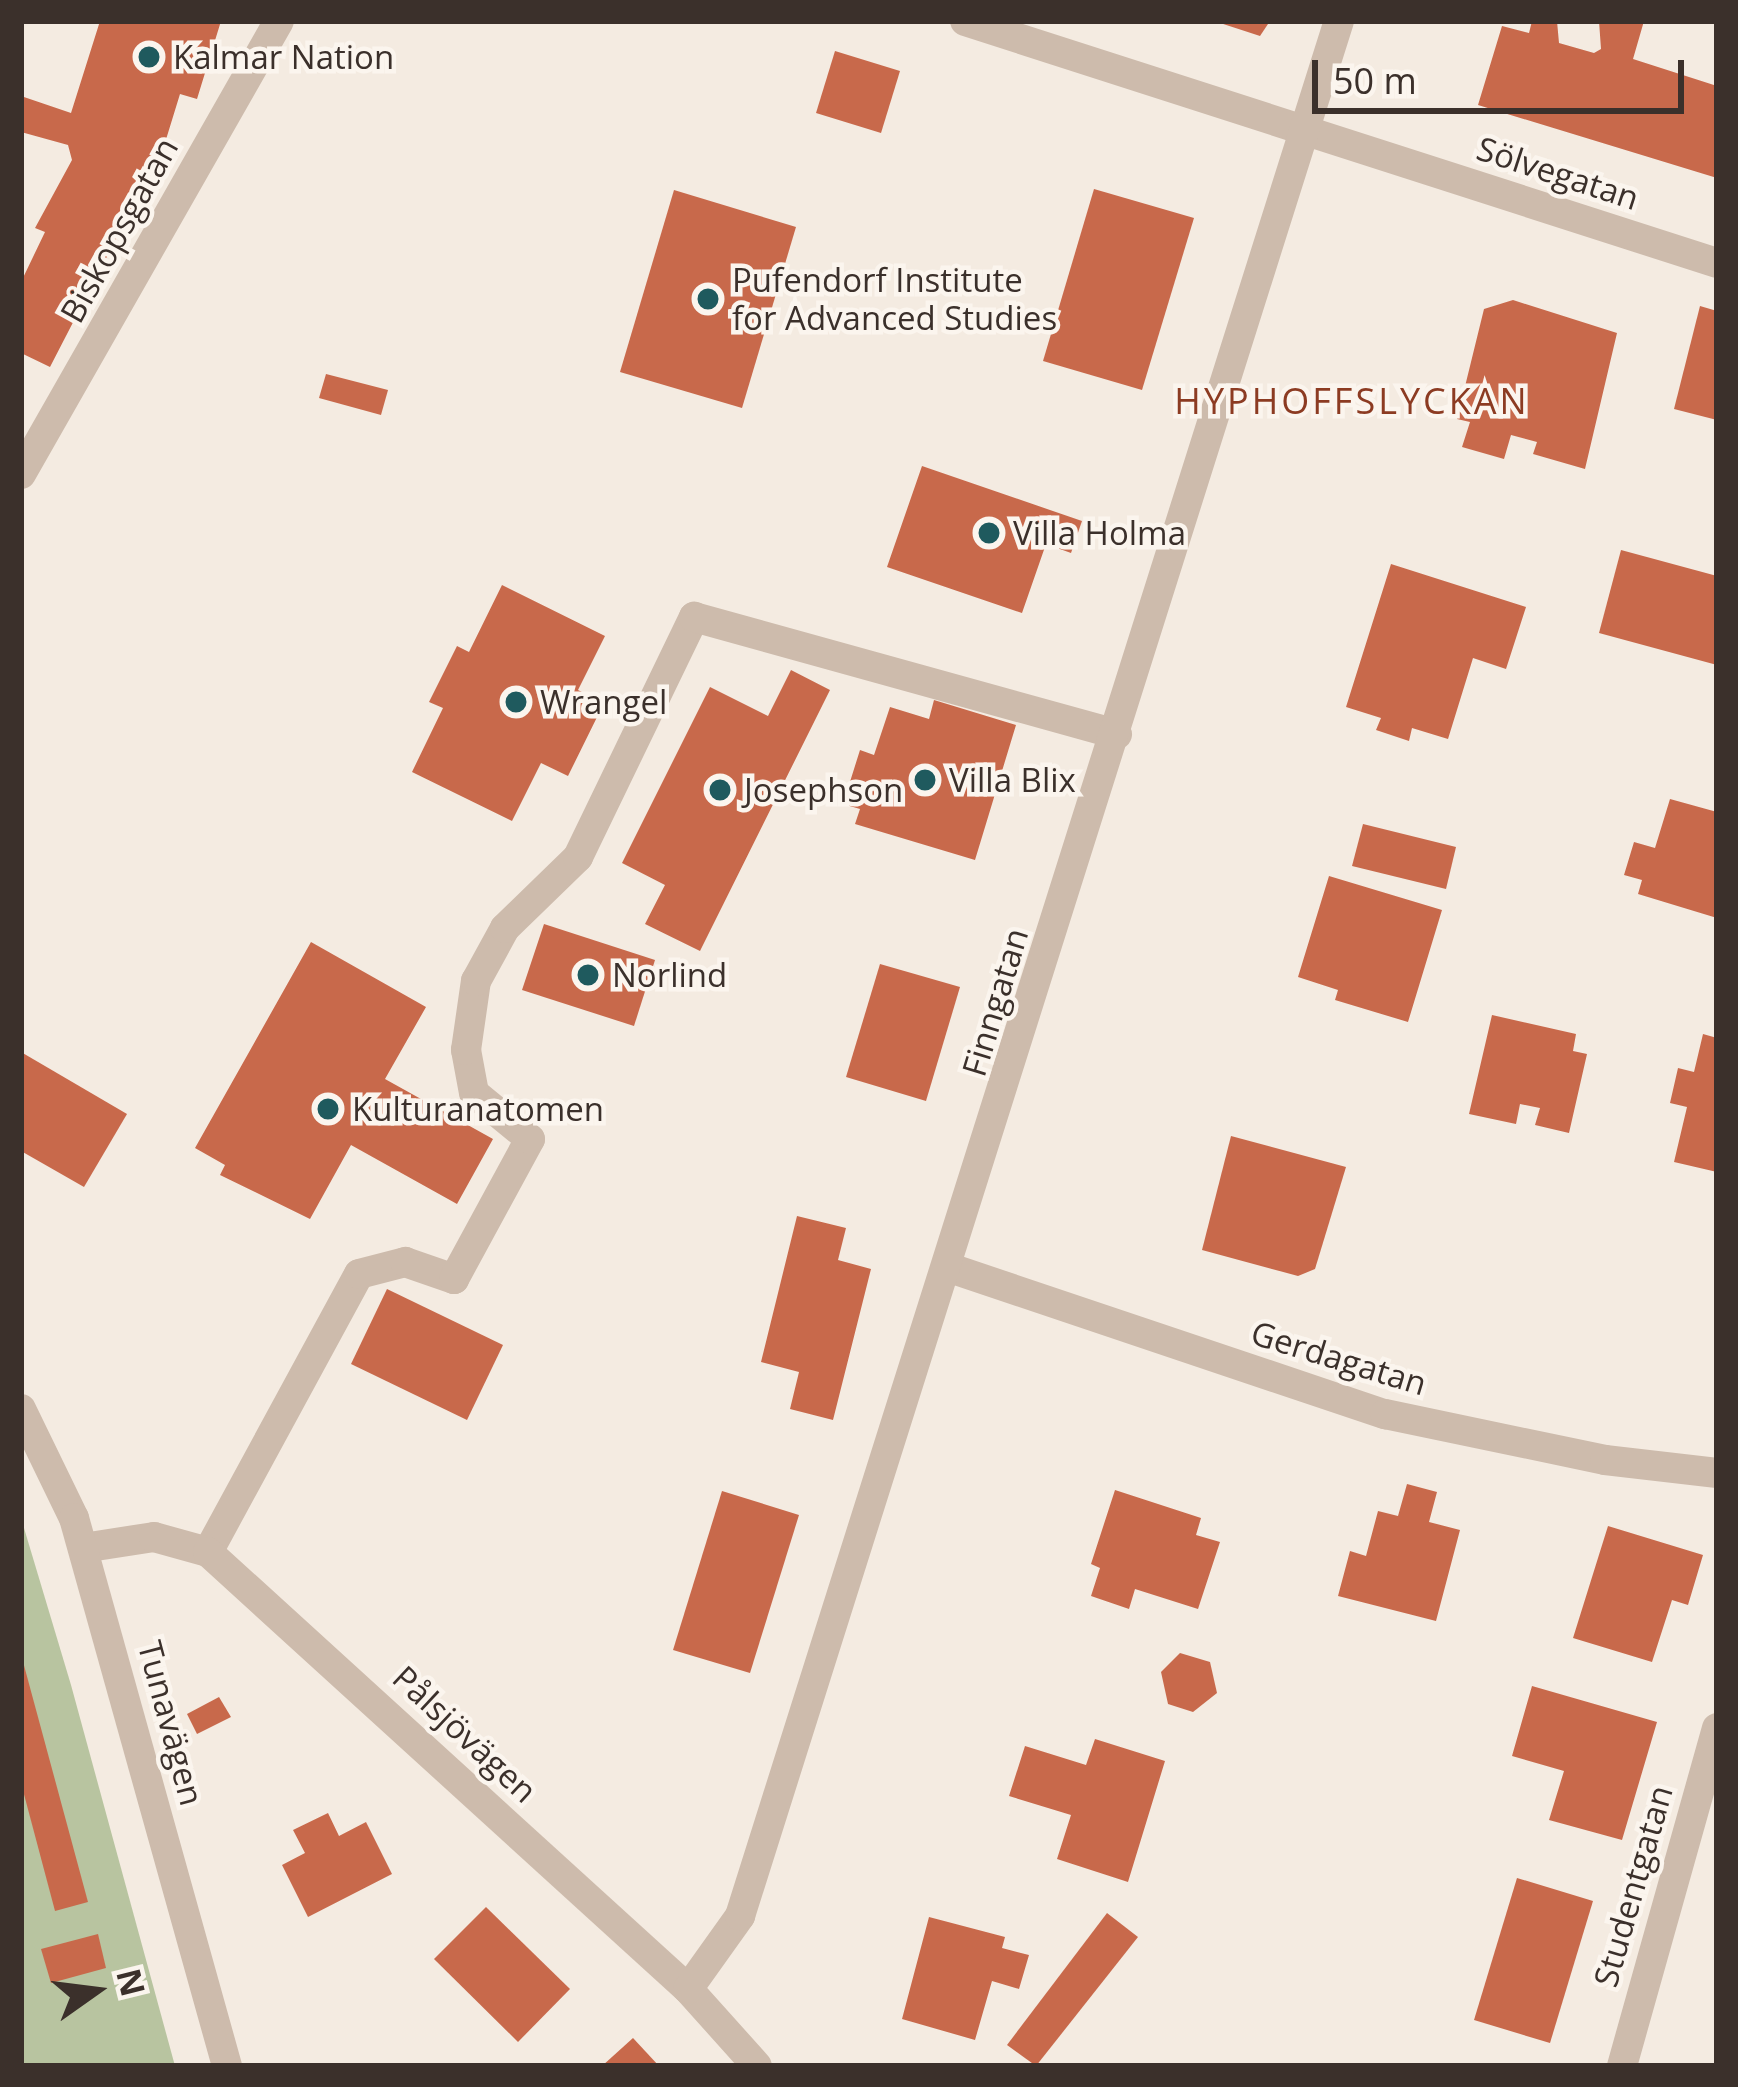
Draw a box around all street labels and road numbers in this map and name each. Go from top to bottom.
street label: Sölvegatan [1472,128,1644,218]
street label: Biskopsgatan [52,131,186,329]
street label: Finngatan [954,923,1036,1081]
street label: Gerdagatan [1247,1313,1431,1403]
street label: Tunavägen [130,1636,212,1810]
street label: Pålsjövägen [385,1657,545,1811]
street label: Studentgatan [1585,1781,1681,1991]

